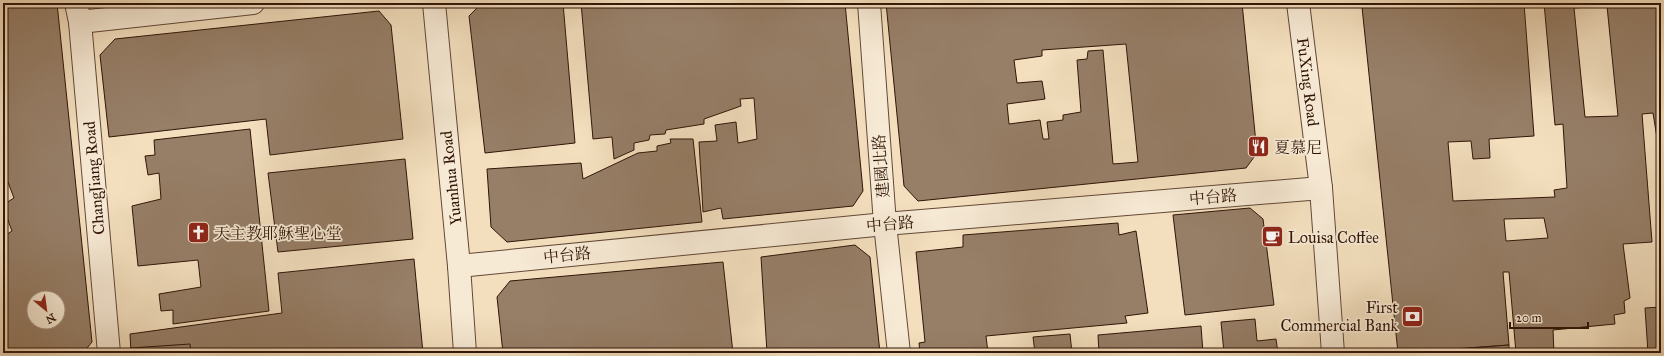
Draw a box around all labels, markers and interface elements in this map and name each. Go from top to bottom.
street label: FuXing Road [1292,37,1323,128]
street label: ChangJiang Road [80,120,109,235]
street label: Yuanhua Road [437,130,465,226]
street label: 建國北路 [869,133,893,199]
restaurant icon: 夏慕尼 [1245,134,1271,160]
place label: 夏慕尼 [1274,138,1322,157]
street label: 中台路 [1188,185,1238,209]
street label: 中台路 [865,212,915,236]
church icon: 天主教耶穌聖心堂 [185,220,211,246]
place label: 天主教耶穌聖心堂 [214,224,342,243]
cafe icon: Louisa Coffee [1260,224,1286,250]
place label: Louisa Coffee [1288,228,1379,247]
street label: 中台路 [542,243,592,267]
north arrow [26,290,66,330]
place label: First Commercial Bank [1280,298,1399,335]
bank icon: First Commercial Bank [1400,303,1426,329]
scale bar [1510,304,1588,330]
text: N [43,310,58,327]
text: 20 m [1516,311,1542,325]

